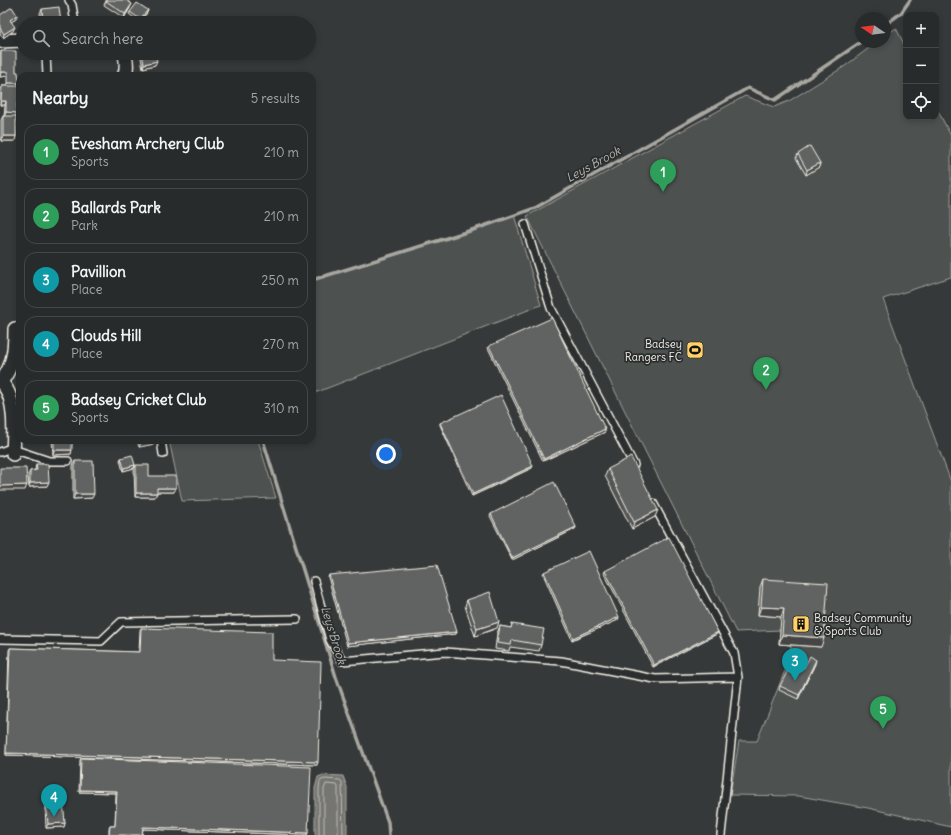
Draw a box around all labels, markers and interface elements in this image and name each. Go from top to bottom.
north arrow [855,12,891,48]
map controls [903,12,939,120]
button: + [903,12,939,48]
search box [16,16,316,60]
icon: search [30,27,52,49]
text: Search here [62,29,143,48]
button: − [903,48,939,84]
button: locate [903,84,939,120]
text: Nearby [32,87,88,109]
text: 5 results [251,90,300,107]
text: Evesham Archery Club [71,134,224,153]
water label: Leys Brook [563,142,624,185]
text: 1 [43,144,49,161]
text: 210 m [264,144,299,161]
text: Sports [71,153,109,170]
pin: 1 [650,159,676,192]
text: Ballards Park [71,198,161,217]
text: 2 [42,208,50,225]
text: 210 m [264,208,299,225]
text: Park [71,217,98,234]
text: Pavillion [71,262,126,281]
text: 3 [42,272,50,289]
text: 250 m [261,272,299,289]
text: Place [71,281,102,298]
text: Clouds Hill [71,326,141,345]
text: 4 [42,336,50,353]
text: 270 m [262,336,299,353]
place label: Badsey Rangers FC [625,337,682,364]
sports icon: Badsey Rangers FC [685,340,705,360]
text: Place [71,345,102,362]
pin: 2 [753,357,779,390]
text: Badsey Cricket Club [71,390,207,409]
text: 5 [42,400,50,417]
text: 310 m [264,400,299,417]
text: Sports [71,409,109,426]
your location [376,444,396,464]
water label: Leys Brook [318,604,350,667]
place label: Badsey Community & Sports Club [814,611,911,638]
building icon: Badsey Community & Sports Club [791,614,811,634]
pin: 3 [782,648,808,681]
pin: 5 [870,696,896,729]
pin: 4 [41,784,67,817]

